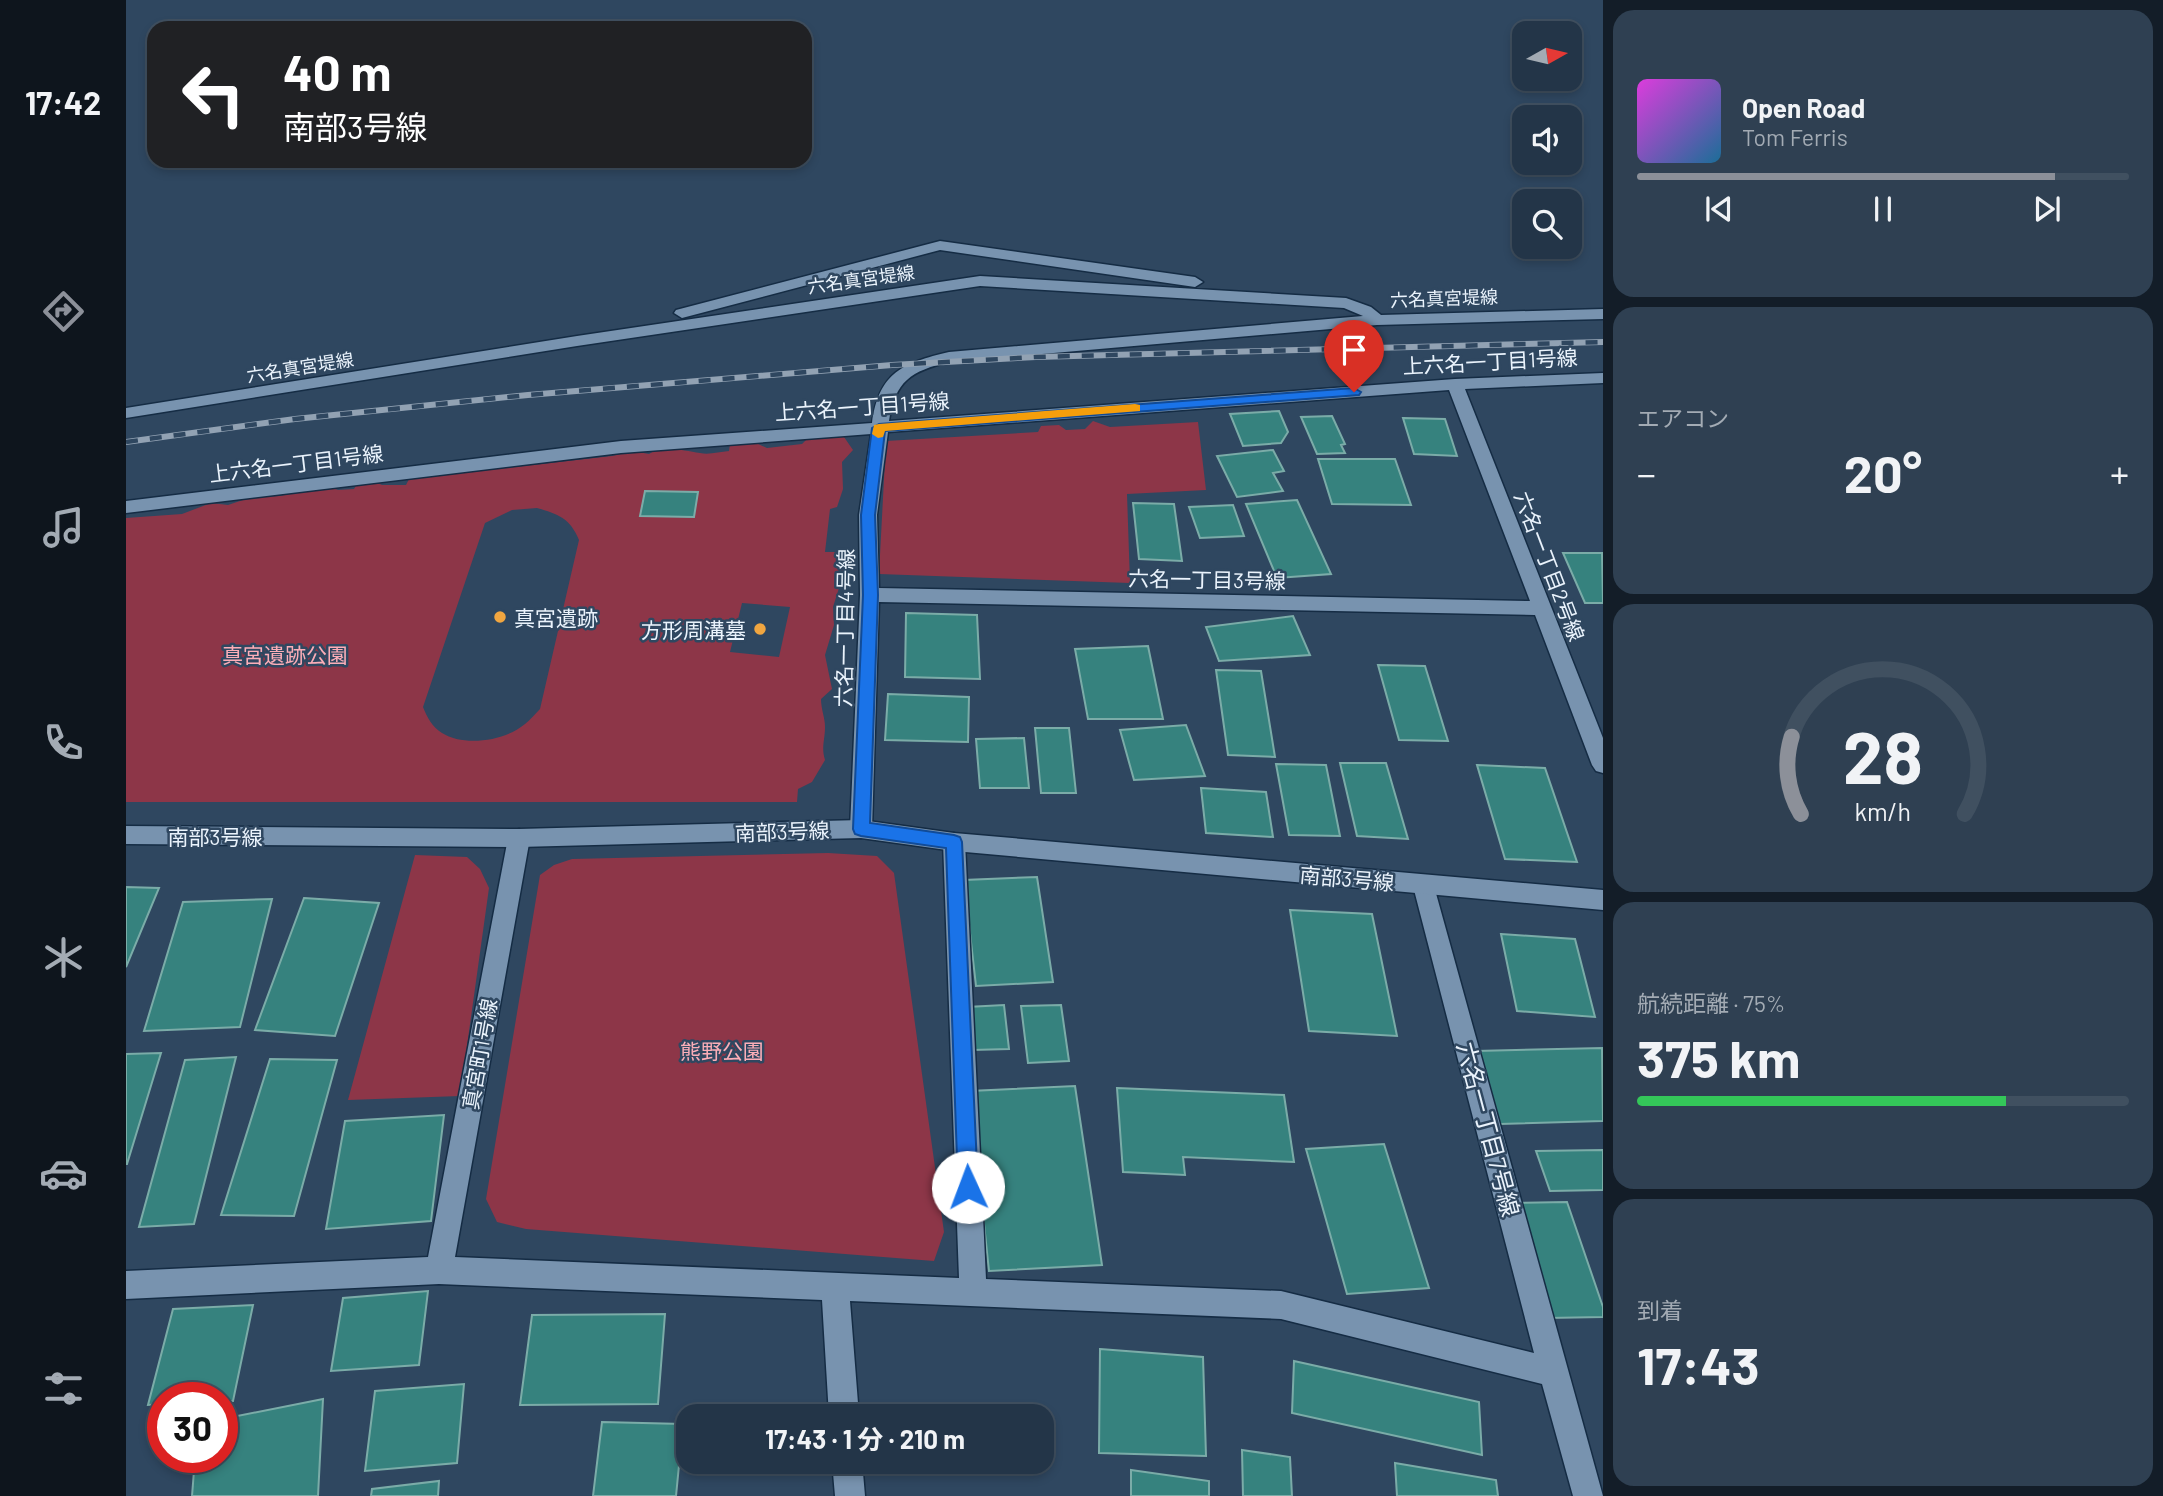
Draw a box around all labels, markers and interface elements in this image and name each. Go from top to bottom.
north arrow [1512,21,1582,91]
map controls [1512,21,1582,259]
text: 40 m [283,42,391,101]
icon: left [168,49,259,140]
text: 17:42 [25,83,101,121]
text: Open Road [1742,92,1865,123]
button: sound [1512,105,1582,175]
text: 南部3号線 [283,107,427,145]
text: Tom Ferris [1742,123,1848,151]
button: search [1512,189,1582,259]
icon: previous [1700,190,1738,228]
icon: pause [1864,190,1902,228]
icon: next [2028,190,2066,228]
street label: 六名真宮堤線 [806,261,916,297]
street label: 六名真宮堤線 [1390,285,1498,311]
icon: directions [39,287,88,336]
pin [1324,320,1384,392]
icon: arrive [1335,331,1373,369]
street label: 上六名一丁目1号線 [1402,344,1578,378]
street label: 六名真宮堤線 [245,348,355,386]
street label: 上六名一丁目1号線 [774,387,950,425]
text: エアコン [1637,404,1729,432]
street label: 上六名一丁目1号線 [207,440,385,486]
text: 20° [1844,441,1922,503]
text: − [1637,450,1656,496]
text: + [2110,450,2129,496]
street label: 六名一丁目2号線 [1510,488,1590,644]
icon: music [39,503,88,552]
street label: 六名一丁目4号線 [830,549,858,707]
street label: 六名一丁目3号線 [1128,565,1286,593]
place label: 真宮遺跡 [514,605,598,630]
marker: 真宮遺跡 [492,609,508,625]
place label: 方形周溝墓 [641,617,746,642]
marker: 方形周溝墓 [752,621,768,637]
park label: 真宮遺跡公園 [222,642,348,667]
text: 28 [1843,711,1923,799]
icon: phone [39,718,88,767]
text: km/h [1855,796,1911,826]
street label: 南部3号線 [734,817,830,845]
street label: 南部3号線 [168,824,262,849]
street label: 南部3号線 [1299,861,1395,895]
icon: climate [39,933,88,982]
text: 航続距離 · 75% [1637,989,1785,1017]
street label: 真宮町1号線 [457,997,501,1111]
text: 375 km [1637,1026,1800,1088]
park label: 熊野公園 [680,1038,764,1063]
street label: 六名一丁目7号線 [1452,1039,1526,1219]
icon: car [39,1149,88,1198]
position arrow [931,1150,1005,1224]
text: 到着 [1637,1296,1683,1324]
text: 17:43 [1637,1333,1760,1395]
icon: filters [39,1364,88,1413]
speed limit sign: 30 [147,1382,238,1473]
text: 17:43 · 1 分 · 210 m [765,1423,965,1454]

